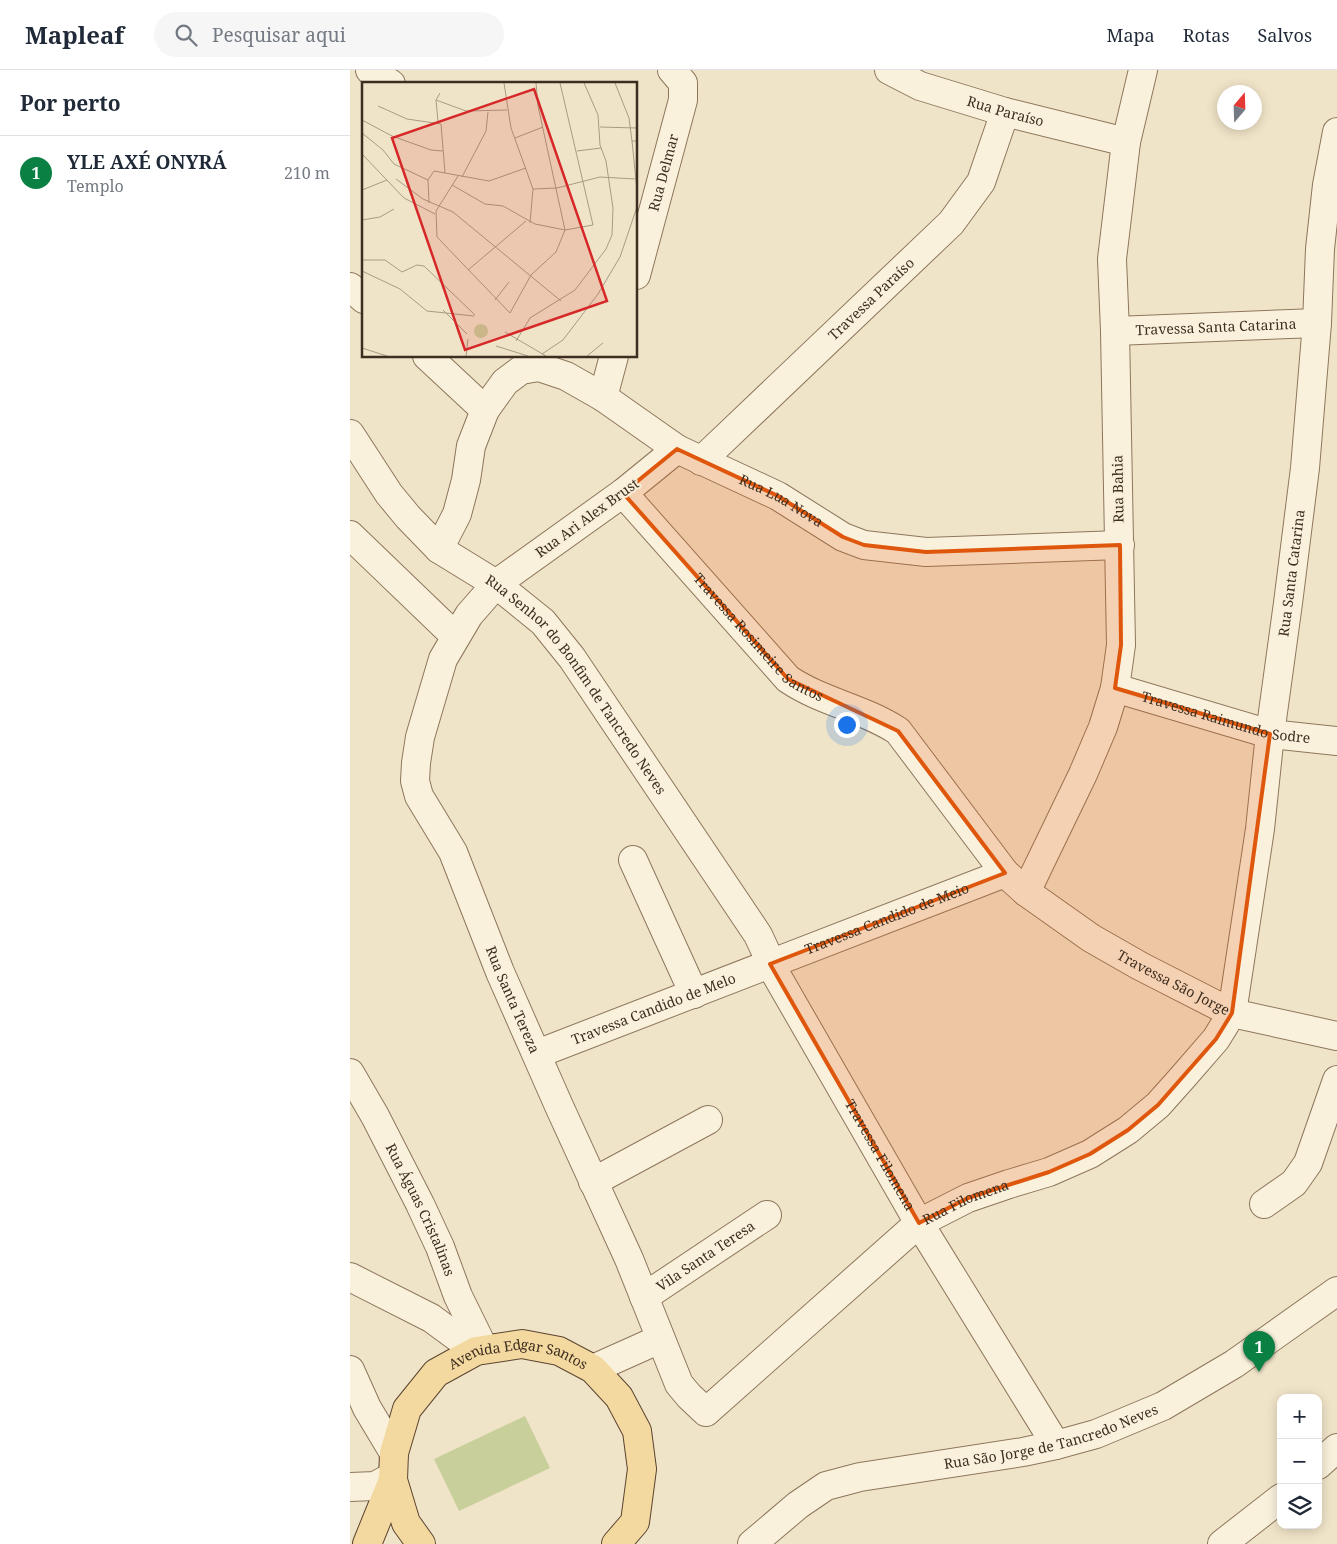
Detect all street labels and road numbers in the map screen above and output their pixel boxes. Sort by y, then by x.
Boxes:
street label: Rua Paraíso [965,91,1046,130]
street label: Rua Delmar [644,131,683,213]
street label: Travessa Paraíso [824,253,918,344]
street label: Travessa Santa Catarina [1135,314,1297,339]
street label: Rua Bahia [1107,455,1128,523]
street label: Rua Lua Nova [736,469,827,531]
street label: Rua Ari Alex Brust [531,474,642,562]
street label: Rua Santa Catarina [1273,508,1309,638]
street label: Travessa Rosimeire Santos [689,569,827,705]
street label: Rua Senhor do Bonfim de Tancredo Neves [482,570,671,798]
street label: Travessa Raimundo Sodre [1139,686,1311,747]
street label: Travessa Candido de Meio [802,878,971,959]
street label: Rua Santa Tereza [482,943,545,1056]
street label: Travessa São Jorge [1114,945,1233,1019]
street label: Travessa Candido de Melo [569,968,738,1049]
street label: Travessa Filomena [841,1096,920,1214]
street label: Rua Águas Cristalinas [382,1140,460,1278]
street label: Rua Filomena [919,1175,1011,1229]
street label: Vila Santa Teresa [652,1216,758,1295]
street label: Avenida Edgar Santos [445,1361,591,1377]
street label: Rua São Jorge de Tancredo Neves [942,1399,1161,1473]

